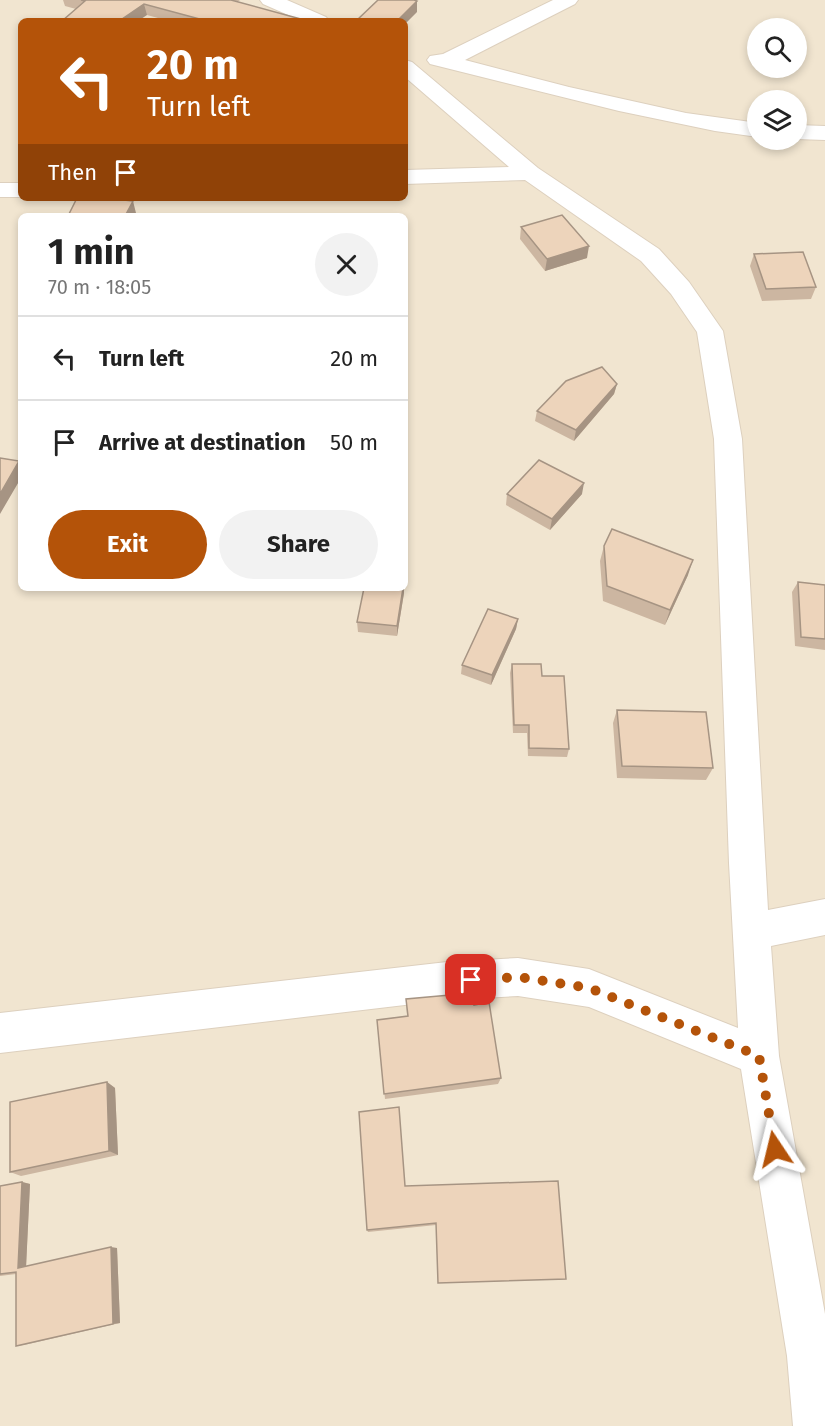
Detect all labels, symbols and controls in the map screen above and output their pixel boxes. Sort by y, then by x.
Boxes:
map controls [747,18,807,150]
button: search [747,18,807,78]
text: 20 m [147,40,239,90]
icon: left [48,42,126,120]
button: layers [747,90,807,150]
text: Turn left [147,91,250,123]
icon: arrive [109,156,142,189]
text: Then [48,159,97,186]
text: 1 min [48,230,135,274]
button: close [315,233,378,296]
text: 70 m · 18:05 [48,275,151,299]
icon: left [48,342,81,375]
text: Turn left [99,345,184,372]
text: 20 m [330,345,378,372]
icon: arrive [48,426,81,459]
text: Arrive at destination [99,429,306,456]
text: 50 m [330,429,378,456]
button: Exit [48,510,207,579]
button: Share [219,510,378,579]
pin [445,954,496,1005]
icon: arrive [454,963,487,996]
position arrow [743,1117,807,1181]

